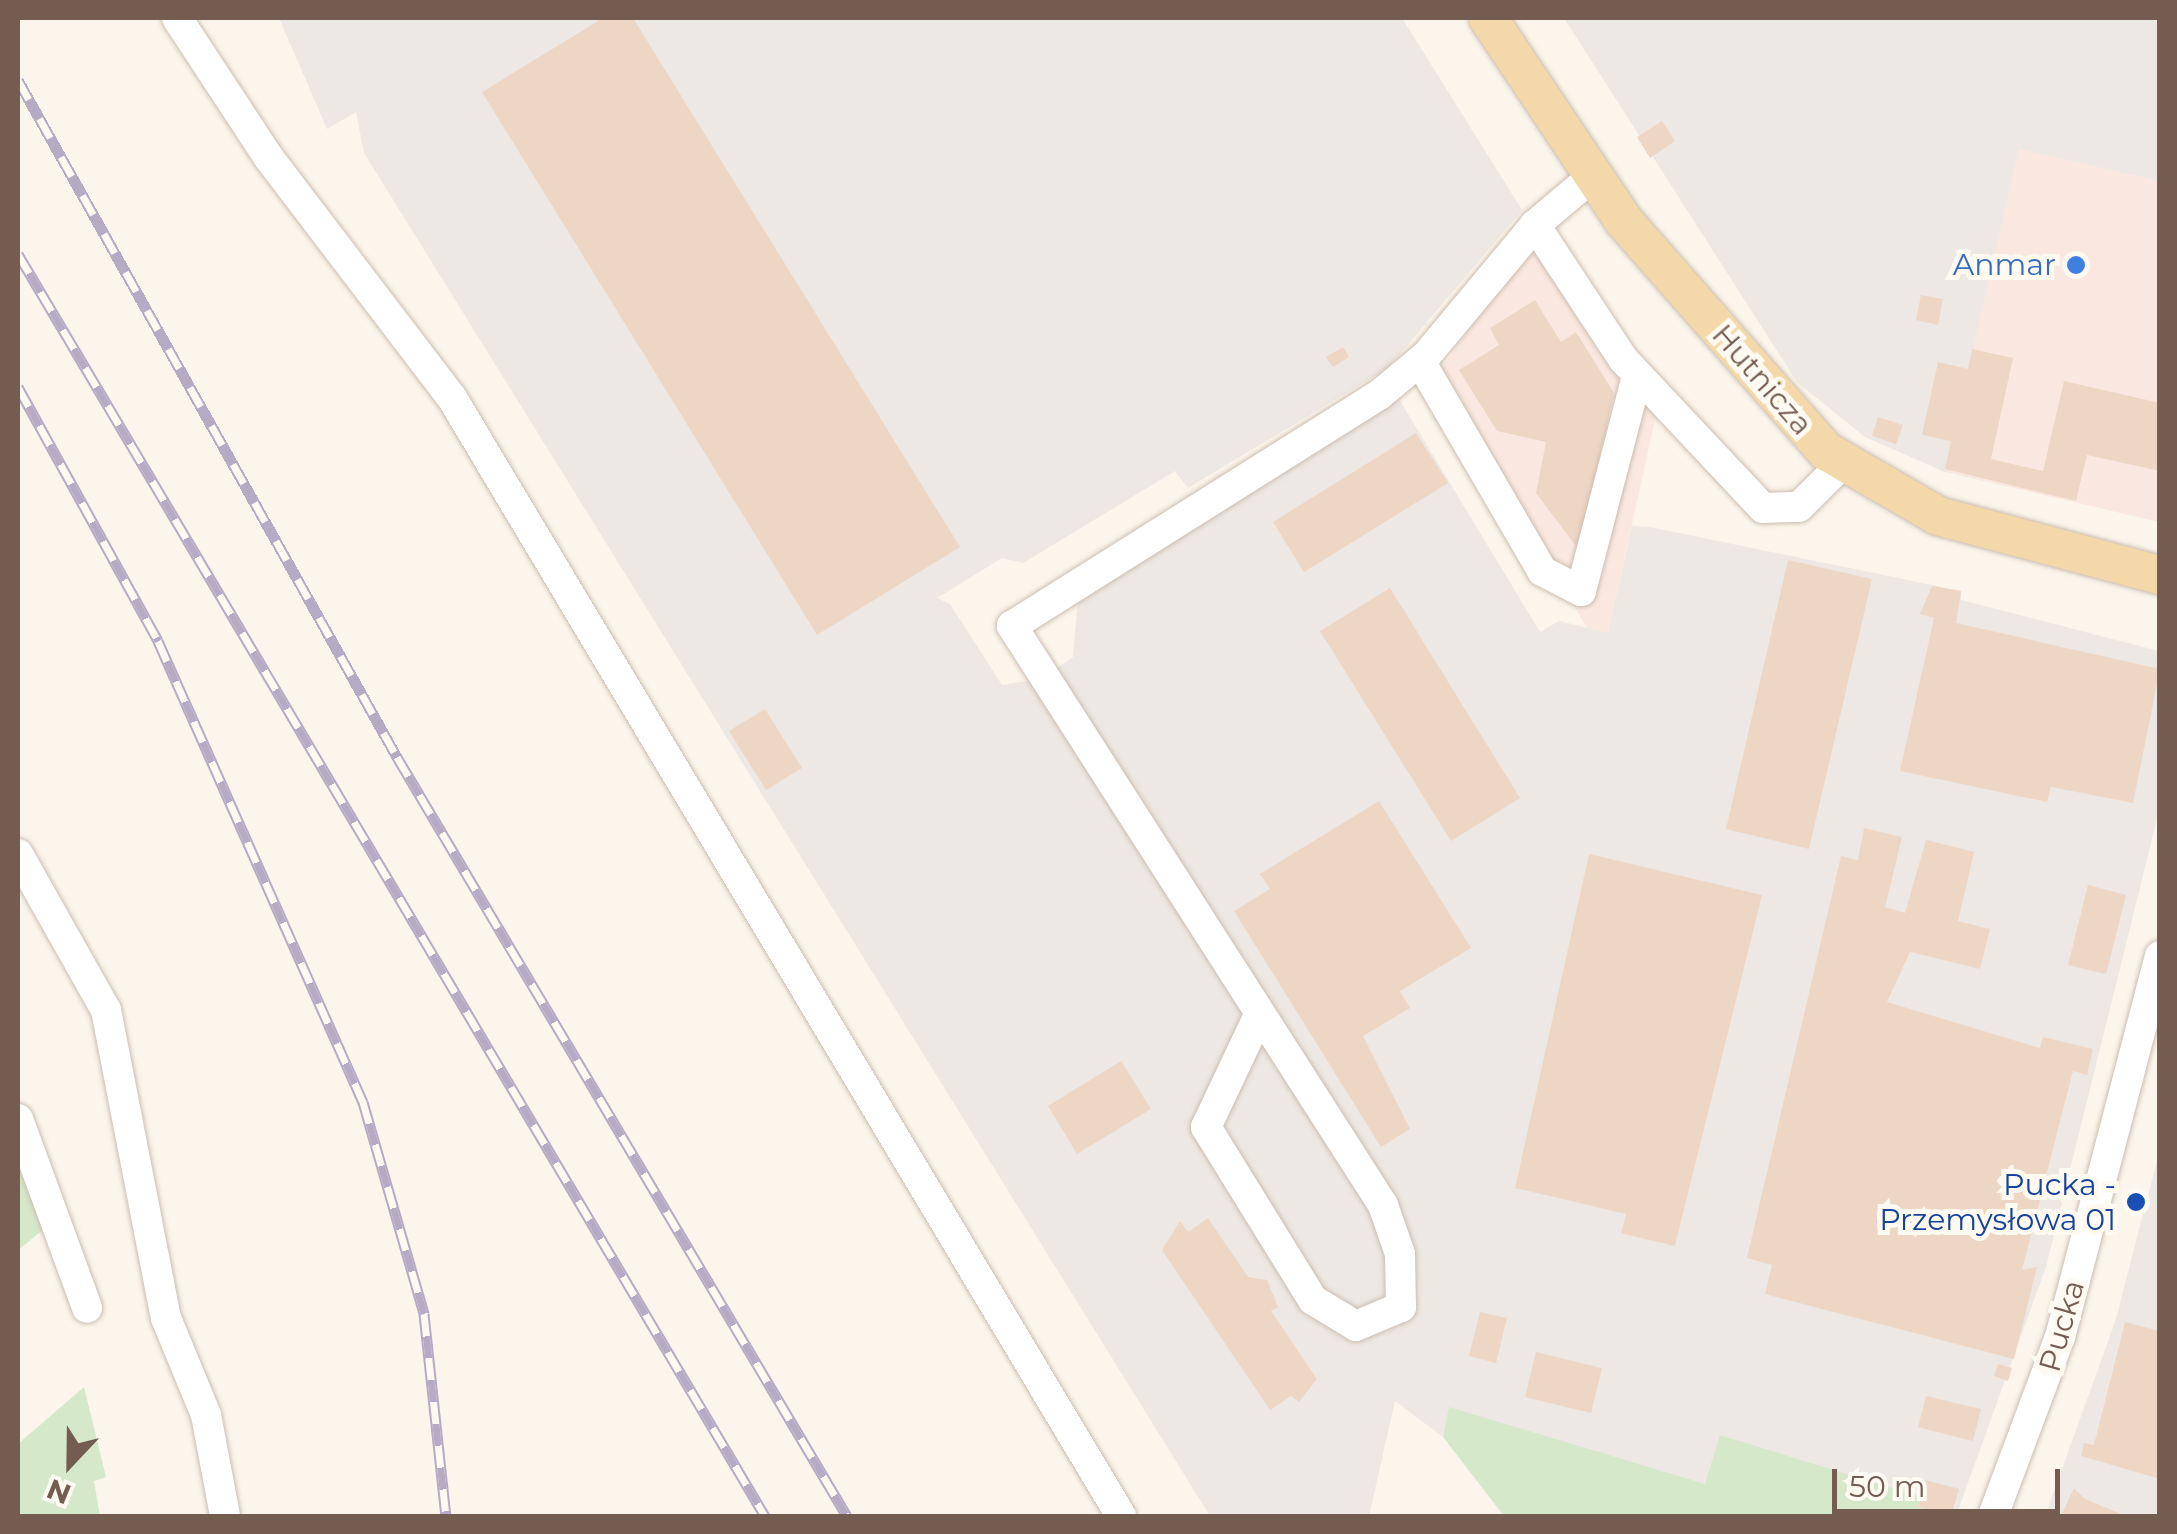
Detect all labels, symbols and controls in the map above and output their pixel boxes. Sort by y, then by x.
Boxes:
place label: Anmar [1953,247,2056,283]
marker: Anmar [2065,254,2087,276]
street label: Hutnicza [1704,317,1820,443]
place label: Pucka - Przemysłowa 01 [1879,1167,2116,1238]
marker: Pucka - Przemysłowa 01 [2125,1191,2147,1213]
street label: Pucka [2032,1276,2092,1376]
north arrow [20,1414,120,1514]
scale bar [1837,1449,2064,1511]
text: 50 m [1849,1468,1926,1505]
text: N [42,1472,76,1512]

